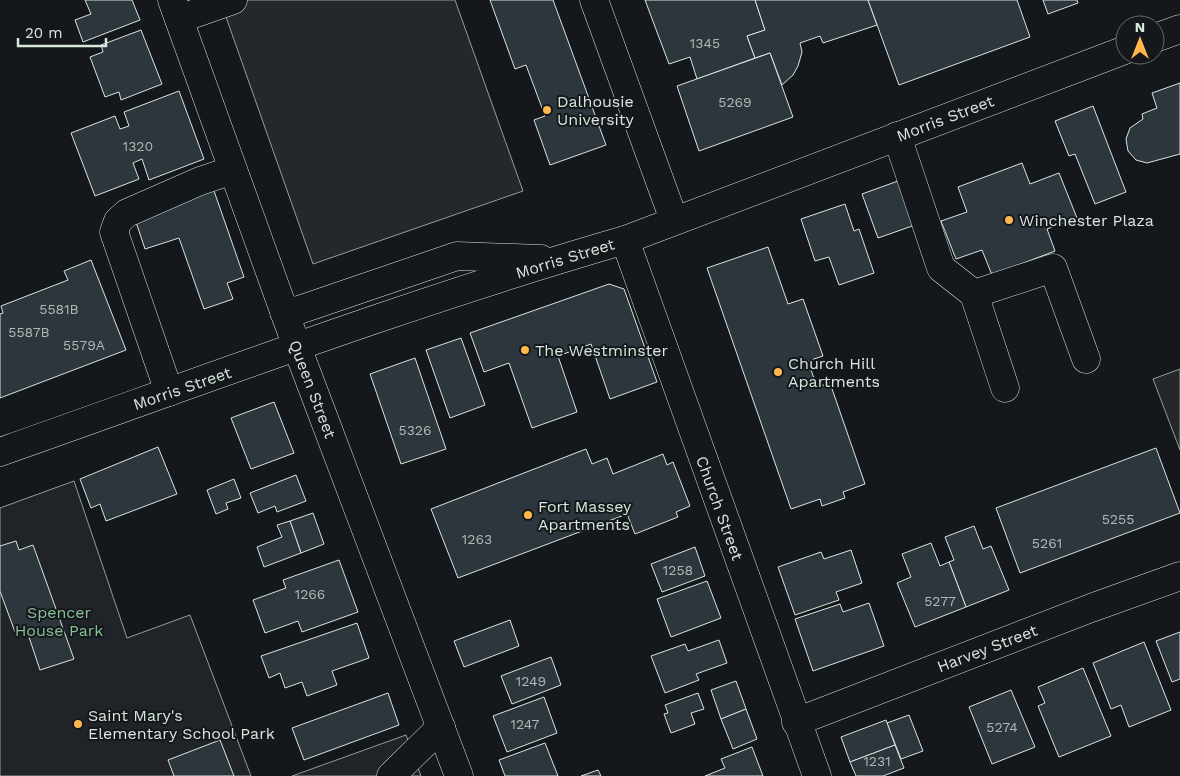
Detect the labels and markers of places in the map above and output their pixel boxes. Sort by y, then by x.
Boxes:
place label: Dalhousie University [557,92,635,129]
marker: Dalhousie University [541,104,553,116]
place label: Winchester Plaza [1019,211,1154,230]
marker: Winchester Plaza [1003,214,1015,226]
place label: The Westminster [535,341,669,360]
marker: The Westminster [519,344,531,356]
place label: Church Hill Apartments [788,354,880,391]
marker: Church Hill Apartments [772,366,784,378]
place label: Fort Massey Apartments [538,497,632,534]
marker: Fort Massey Apartments [522,509,534,521]
place label: Saint Mary's Elementary School Park [88,706,275,743]
marker: Saint Mary's Elementary School Park [72,718,84,730]

